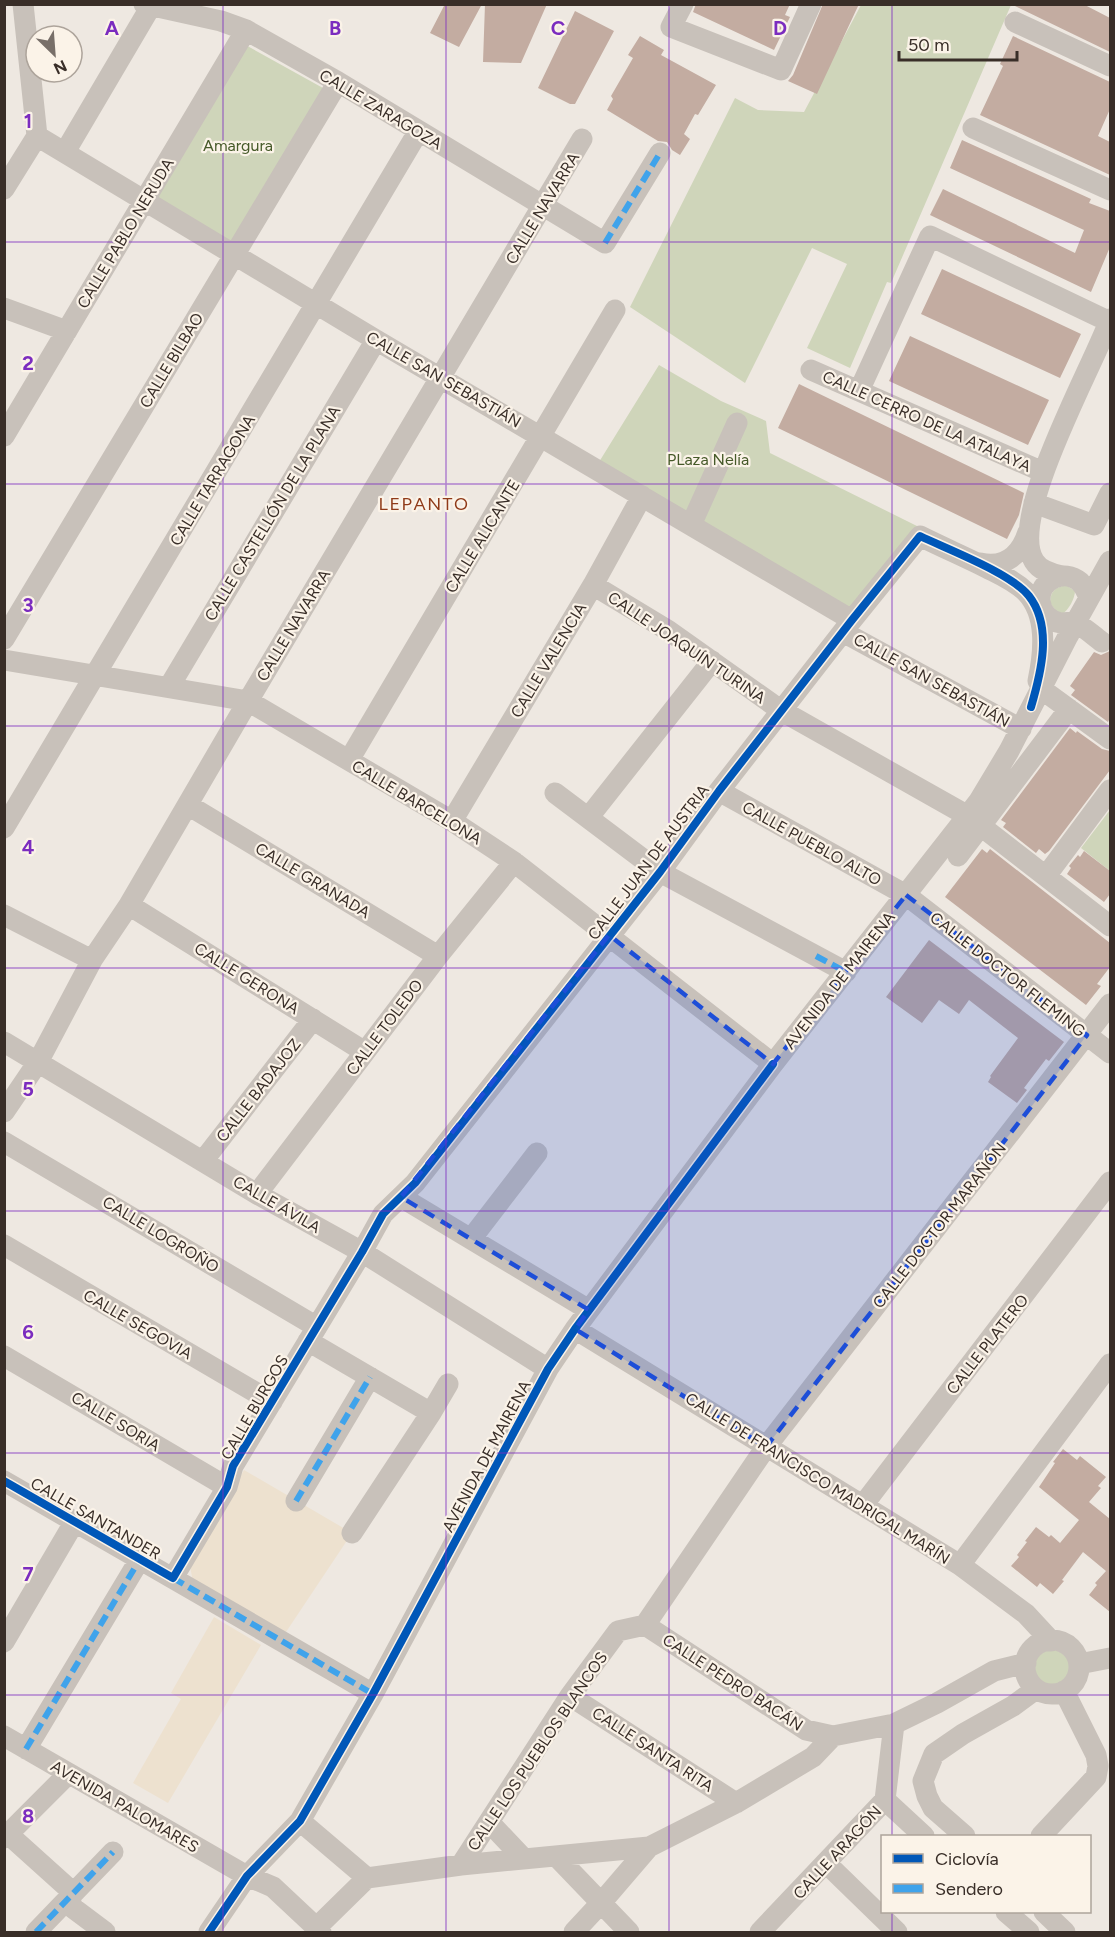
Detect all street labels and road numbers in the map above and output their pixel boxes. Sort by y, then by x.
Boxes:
street label: CALLE ZARAGOZA [316,65,446,154]
street label: CALLE NAVARRA [502,149,583,268]
street label: CALLE PABLO NERUDA [73,155,178,312]
street label: CALLE BILBAO [136,309,207,411]
street label: CALLE SAN SEBASTIÁN [363,327,525,432]
street label: CALLE CERRO DE LA ATALAYA [820,367,1034,476]
street label: CALLE CASTELLÓN DE LA PLANA [201,402,344,624]
street label: CALLE TARRAGONA [166,411,259,549]
street label: CALLE ALICANTE [441,476,524,596]
street label: CALLE NAVARRA [253,566,334,685]
street label: CALLE JOAQUÍN TURINA [604,588,769,707]
street label: CALLE VALENCIA [507,599,590,721]
street label: CALLE SAN SEBASTIÁN [850,630,1013,731]
street label: CALLE BARCELONA [349,756,485,849]
street label: CALLE JUAN DE AUSTRIA [584,781,713,944]
street label: CALLE PUEBLO ALTO [739,797,885,890]
street label: CALLE GRANADA [252,839,374,922]
street label: AVENIDA DE MAIRENA [780,908,899,1053]
street label: CALLE DOCTOR FLEMING [926,908,1089,1041]
street label: CALLE GERONA [191,939,303,1018]
street label: CALLE TOLEDO [342,976,427,1079]
street label: CALLE BADAJOZ [212,1035,305,1146]
street label: CALLE DOCTOR MARAÑÓN [869,1139,1010,1312]
street label: CALLE ÁVILA [230,1172,324,1237]
street label: CALLE LOGROÑO [99,1192,222,1277]
street label: CALLE SEGOVIA [80,1286,196,1363]
street label: CALLE PLATERO [943,1291,1032,1398]
street label: CALLE BURGOS [217,1351,292,1463]
street label: AVENIDA DE MAIRENA [438,1377,535,1535]
street label: CALLE SORIA [68,1388,164,1455]
street label: CALLE DE FRANCISCO MADRIGAL MARÍN [682,1389,954,1568]
street label: CALLE SANTANDER [27,1473,164,1563]
street label: CALLE PEDRO BACÁN [659,1630,806,1735]
street label: CALLE LOS PUEBLOS BLANCOS [464,1648,611,1854]
street label: CALLE SANTA RITA [588,1703,717,1796]
street label: AVENIDA PALOMARES [47,1756,202,1857]
street label: CALLE ARAGÓN [789,1802,885,1903]

